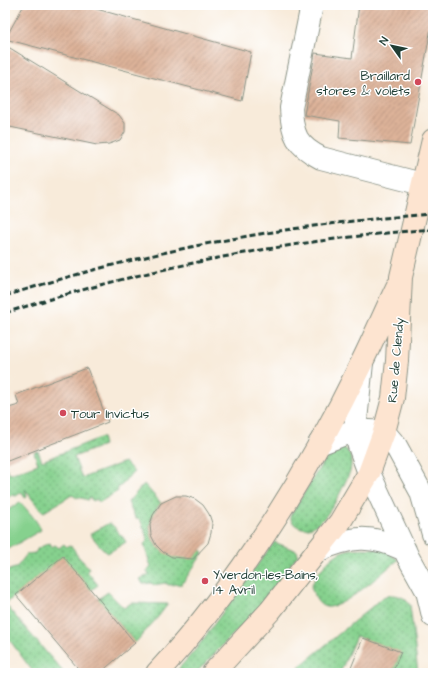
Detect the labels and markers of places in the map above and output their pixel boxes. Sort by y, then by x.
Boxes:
place label: Braillard stores & volets [316,67,410,100]
marker: Braillard stores & volets [413,77,423,87]
place label: Tour Invictus [71,405,150,423]
marker: Tour Invictus [58,408,68,418]
place label: Yverdon-les-Bains, 14 Avril [213,566,318,599]
marker: Yverdon-les-Bains, 14 Avril [200,576,210,586]

